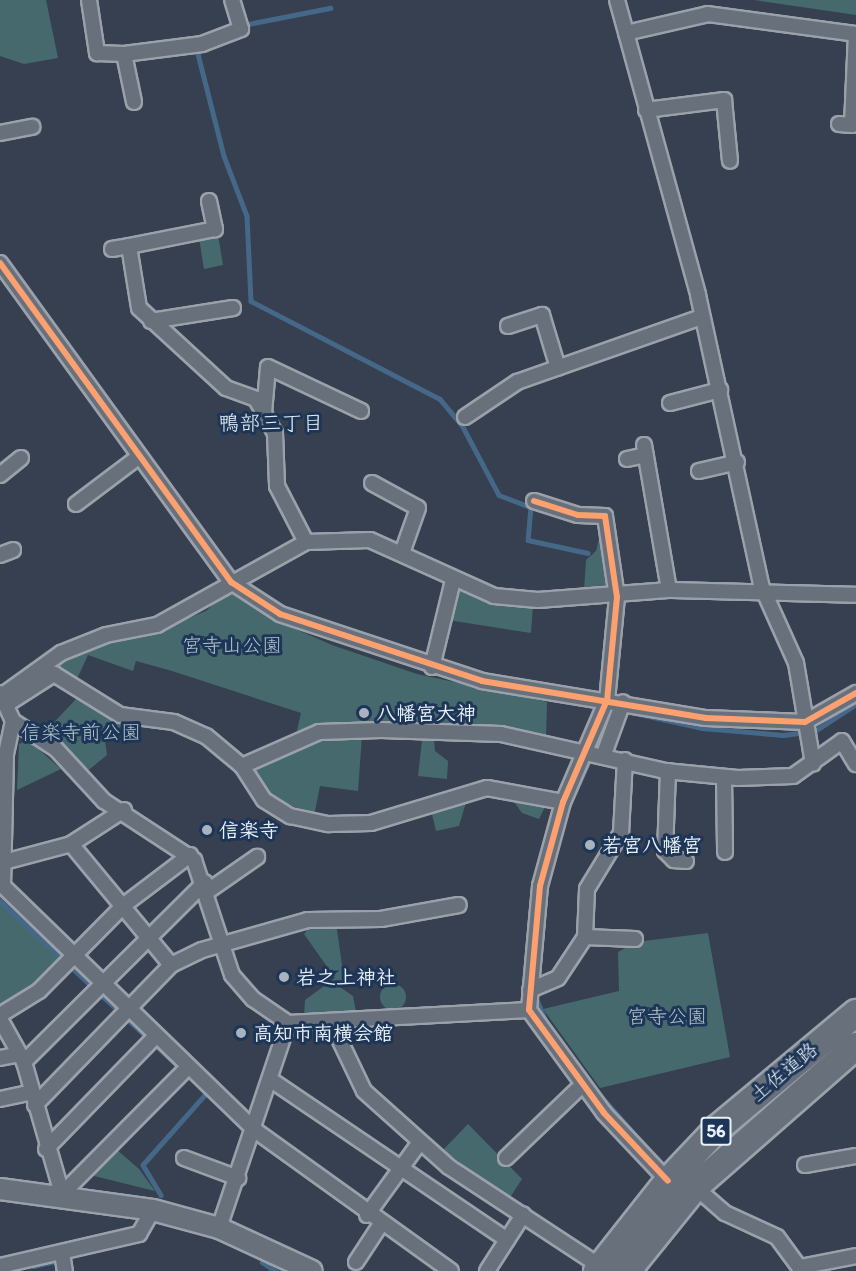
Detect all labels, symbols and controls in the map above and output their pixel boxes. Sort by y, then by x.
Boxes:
district label: 鴨部三丁目 [219,410,323,436]
park label: 宮寺山公園 [182,633,282,657]
place label: 八幡宮大神 [376,701,476,725]
marker: 八幡宮大神 [357,706,371,720]
park label: 信楽寺前公園 [21,720,141,744]
place label: 信楽寺 [219,818,279,842]
marker: 信楽寺 [200,823,214,837]
place label: 若宮八幡宮 [602,833,702,857]
marker: 若宮八幡宮 [583,838,597,852]
place label: 岩之上神社 [296,965,396,989]
marker: 岩之上神社 [277,970,291,984]
park label: 宮寺公園 [627,1004,707,1028]
place label: 高知市南横会館 [253,1021,393,1045]
marker: 高知市南横会館 [234,1026,248,1040]
street label: 土佐道路 [746,1037,822,1107]
road number: 56 [700,1116,732,1146]

